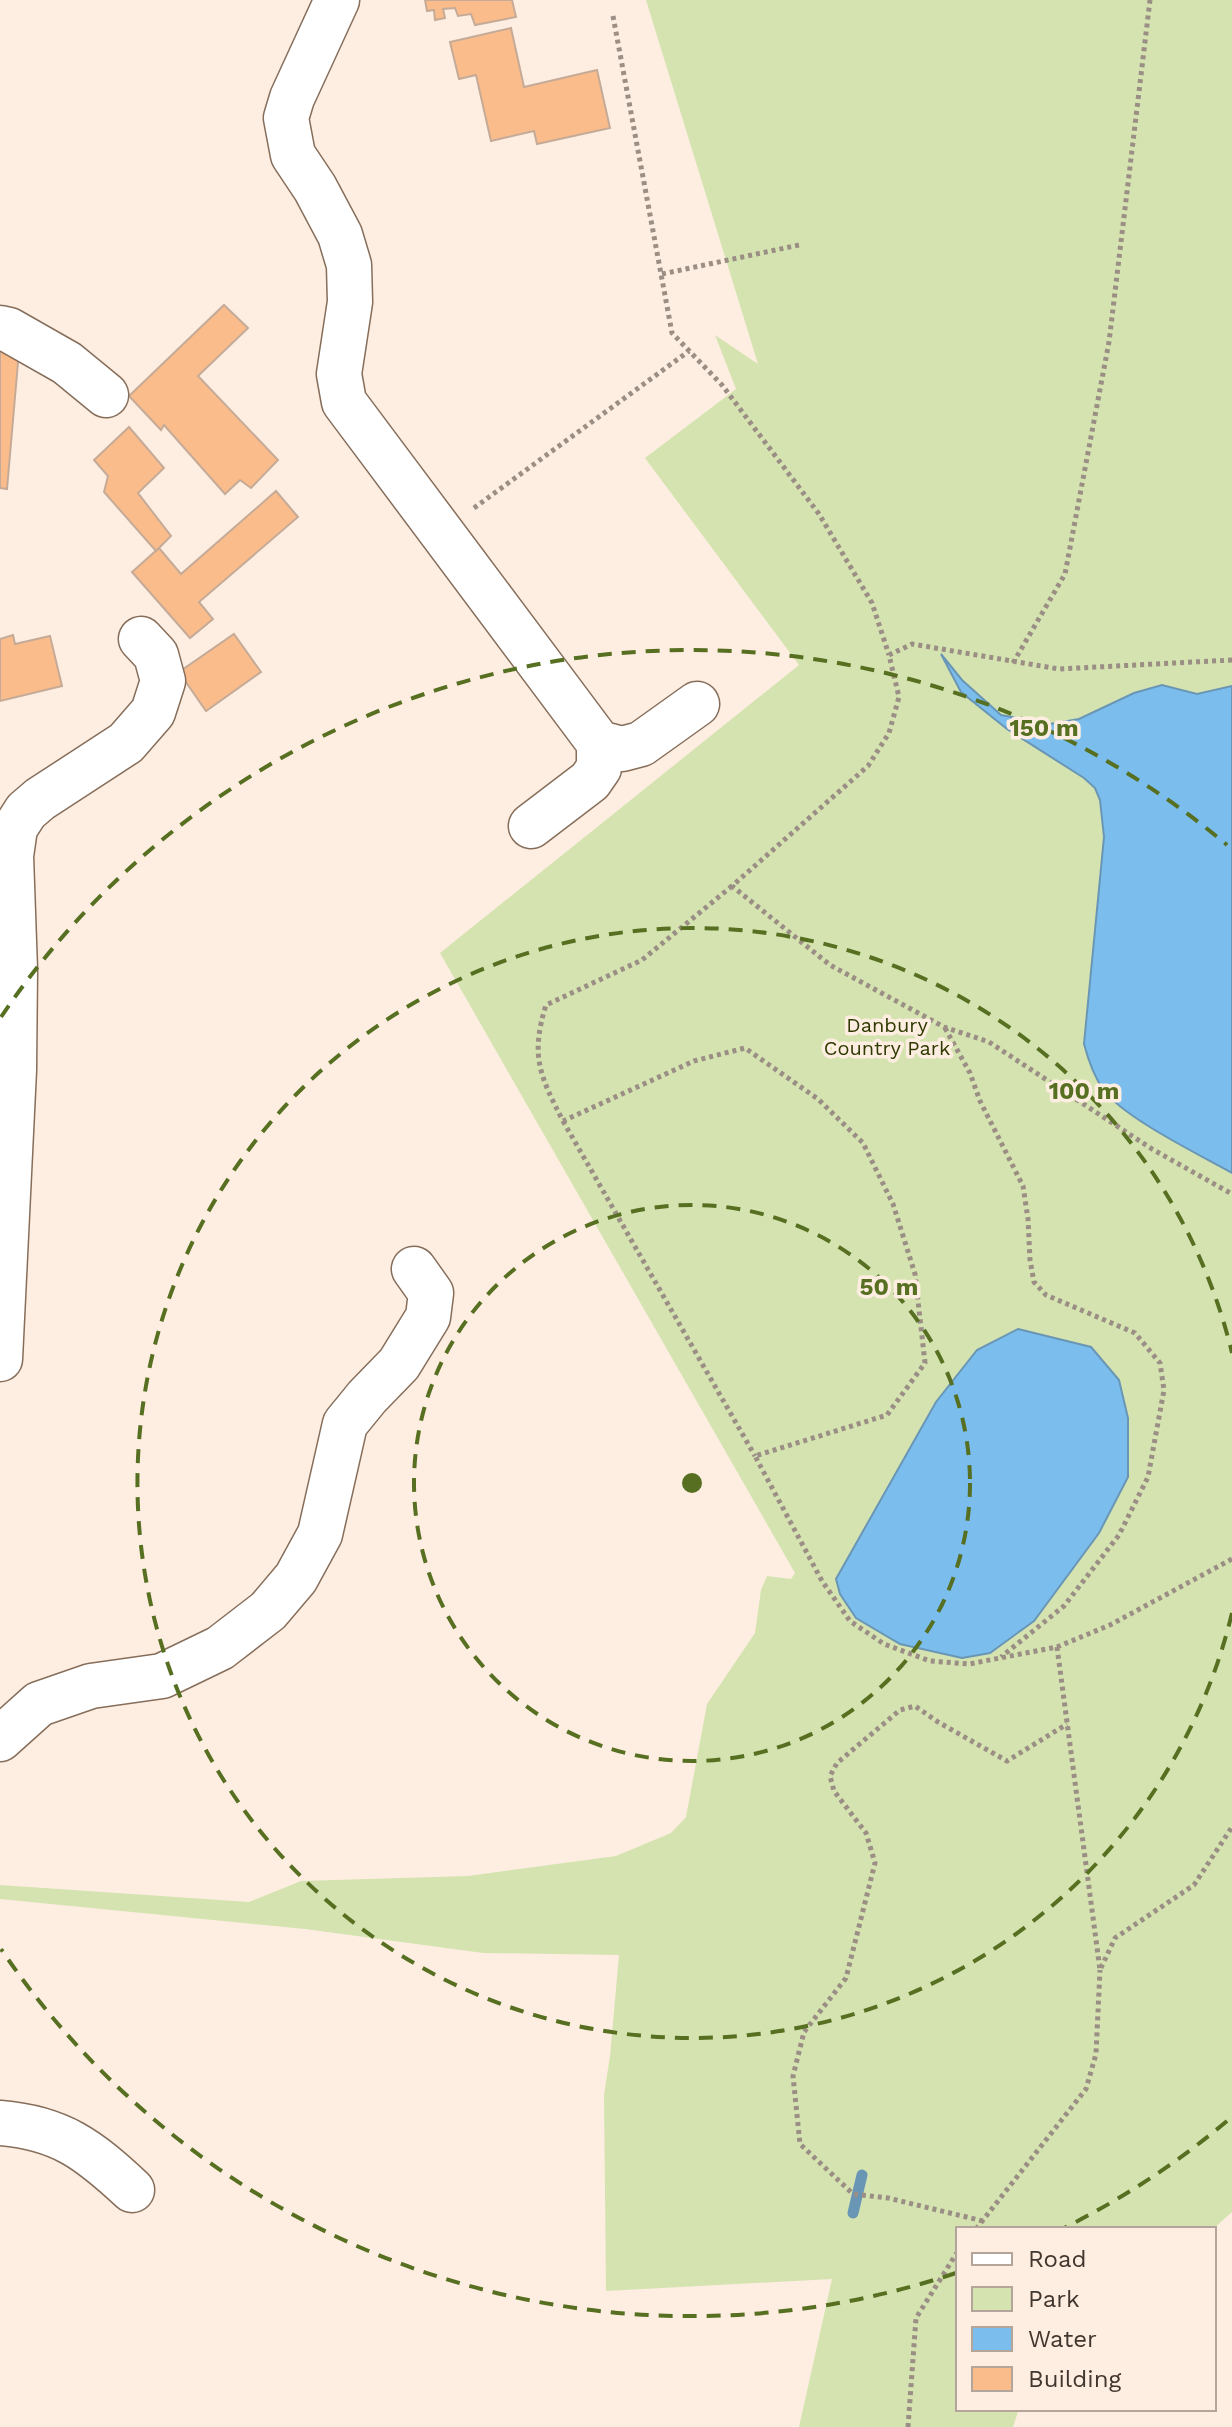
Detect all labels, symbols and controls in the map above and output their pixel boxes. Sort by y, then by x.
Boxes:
text: 150 m [1009,714,1079,742]
park label: Danbury Country Park [824,1013,950,1060]
text: 100 m [1049,1077,1119,1105]
text: 50 m [860,1273,918,1301]
centre of rings [678,1469,706,1497]
legend [956,2227,1216,2411]
text: Road [1028,2245,1087,2273]
text: Park [1028,2285,1080,2313]
text: Water [1028,2325,1097,2353]
text: Building [1028,2365,1121,2393]

